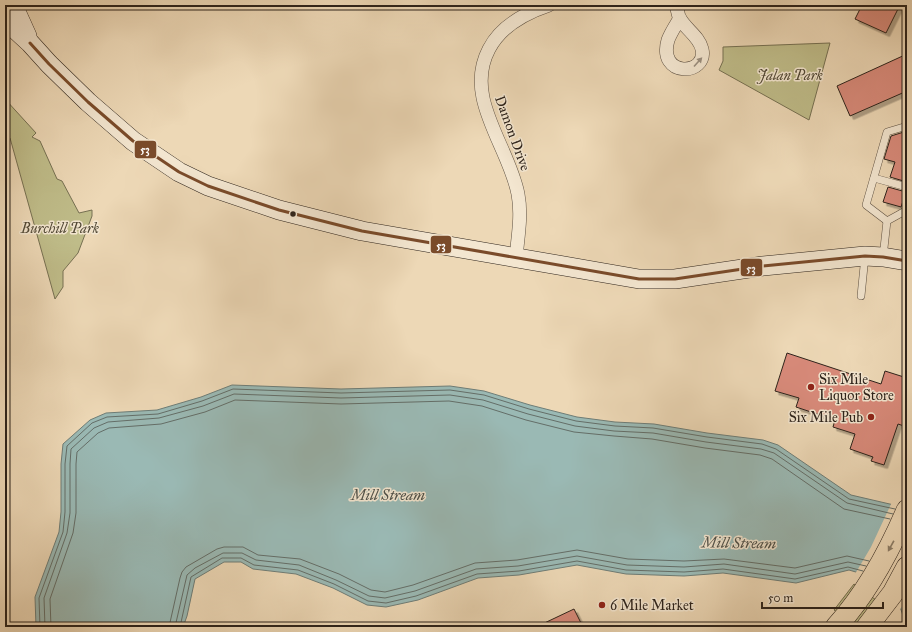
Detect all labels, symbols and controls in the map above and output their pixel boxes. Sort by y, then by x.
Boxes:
one-way arrow [693,57,702,67]
park label: Jalan Park [756,67,824,84]
street label: Damon Drive [491,93,534,173]
line badge: 53 [134,140,157,159]
text: 53 [140,143,150,157]
unlabelled marker [288,209,298,219]
park label: Burchill Park [20,220,100,237]
line badge: 53 [430,235,452,254]
text: 53 [436,239,446,253]
line badge: 53 [740,258,763,277]
text: 53 [746,262,756,276]
place label: Six Mile Liquor Store [819,371,894,405]
marker: Six Mile Liquor Store [806,382,816,392]
place label: Six Mile Pub [789,409,863,426]
marker: Six Mile Pub [866,412,876,422]
water label: Mill Stream [349,486,425,504]
water label: Mill Stream [700,533,776,553]
one-way arrow [888,540,894,552]
scale bar [762,584,883,610]
text: 50 m [768,591,793,605]
place label: 6 Mile Market [610,597,694,614]
marker: 6 Mile Market [597,600,607,610]

